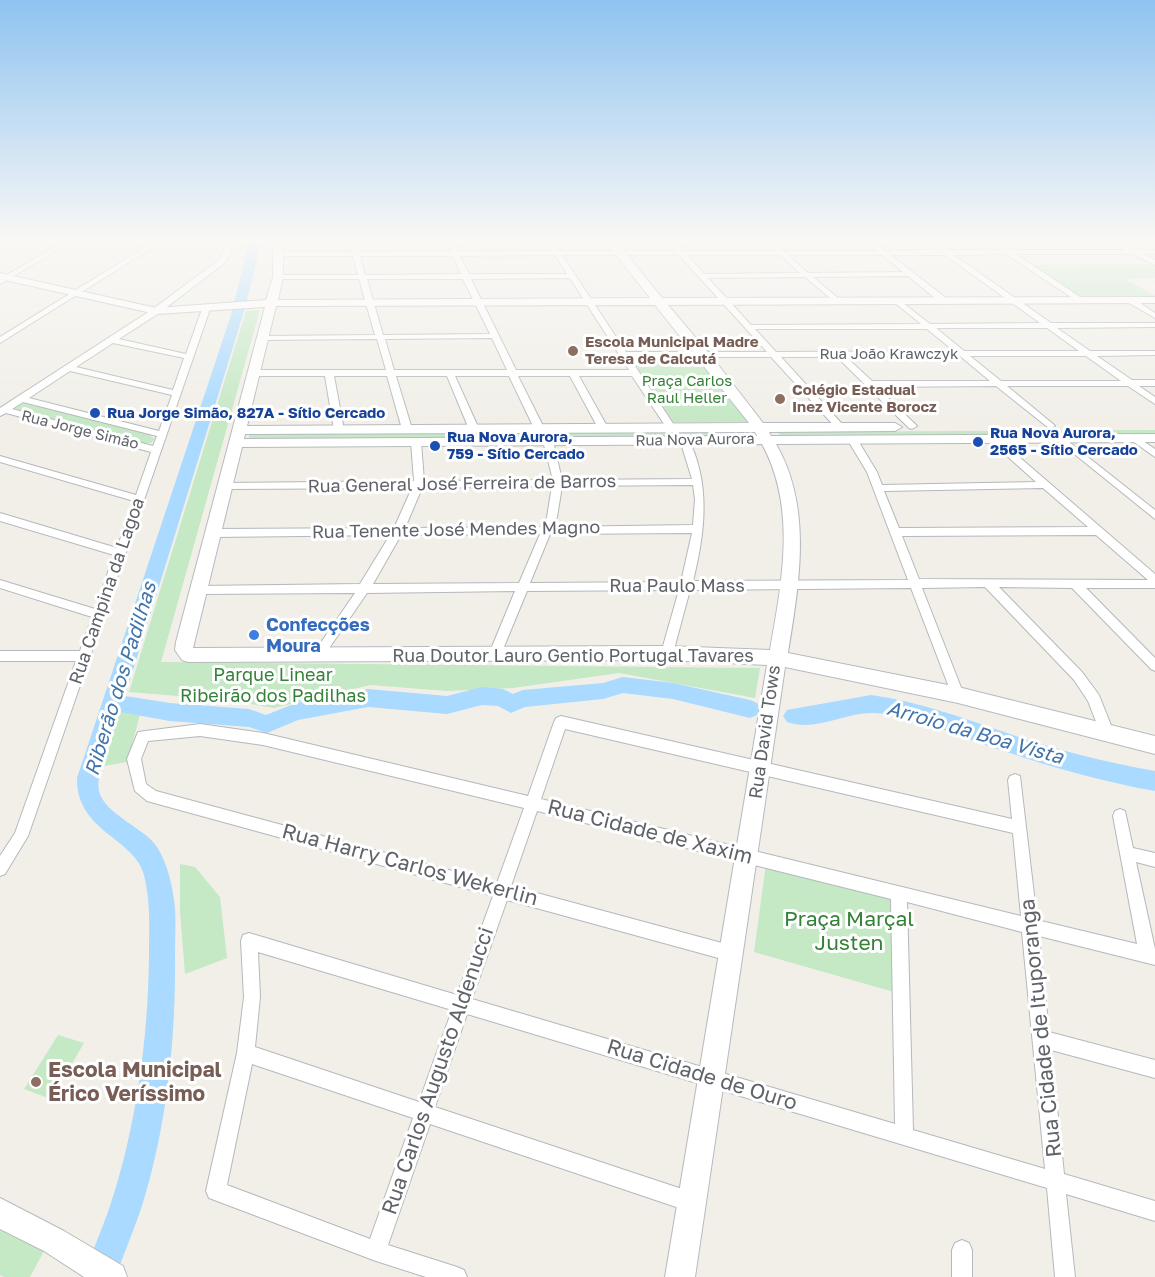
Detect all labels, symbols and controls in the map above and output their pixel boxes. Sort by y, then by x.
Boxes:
place label: Escola Municipal Madre Teresa de Calcutá [585,333,759,368]
marker: Escola Municipal Madre Teresa de Calcutá [566,344,580,358]
street label: Rua João Krawczyk [820,345,958,363]
park label: Praça Carlos Raul Heller [642,372,732,407]
place label: Colégio Estadual Inez Vicente Borocz [792,381,937,416]
marker: Colégio Estadual Inez Vicente Borocz [773,392,787,406]
place label: Rua Jorge Simão, 827A - Sítio Cercado [107,404,385,422]
marker: Rua Jorge Simão, 827A - Sítio Cercado [88,406,102,420]
street label: Rua Jorge Simão [19,407,141,453]
place label: Rua Nova Aurora, 2565 - Sítio Cercado [990,424,1138,459]
place label: Rua Nova Aurora, 759 - Sítio Cercado [447,428,585,463]
street label: Rua Nova Aurora [635,430,755,450]
marker: Rua Nova Aurora, 2565 - Sítio Cercado [971,435,985,449]
marker: Rua Nova Aurora, 759 - Sítio Cercado [428,439,442,453]
street label: Rua General José Ferreira de Barros [308,471,616,497]
street label: Rua Campina da Lagoa [65,495,149,687]
street label: Rua Tenente José Mendes Magno [312,517,600,543]
street label: Rua Paulo Mass [609,575,745,597]
water label: Riberão dos Padilhas [80,579,162,779]
place label: Confecções Moura [266,614,370,656]
marker: Confecções Moura [247,628,261,642]
street label: Rua Doutor Lauro Gentio Portugal Tavares [392,645,754,667]
park label: Parque Linear Ribeirão dos Padilhas [180,664,366,706]
street label: Rua David Tows [745,664,785,800]
water label: Arroio da Boa Vista [884,696,1066,770]
street label: Rua Cidade de Xaxim [545,794,755,870]
street label: Rua Harry Carlos Wekerlin [279,819,541,911]
street label: Rua Cidade de Ituporanga [1015,897,1067,1159]
park label: Praça Marçal Justen [784,906,914,956]
street label: Rua Carlos Augusto Aldenucci [377,924,499,1218]
street label: Rua Cidade de Ouro [604,1034,800,1116]
place label: Escola Municipal Érico Veríssimo [48,1057,222,1107]
marker: Escola Municipal Érico Veríssimo [29,1075,43,1089]

